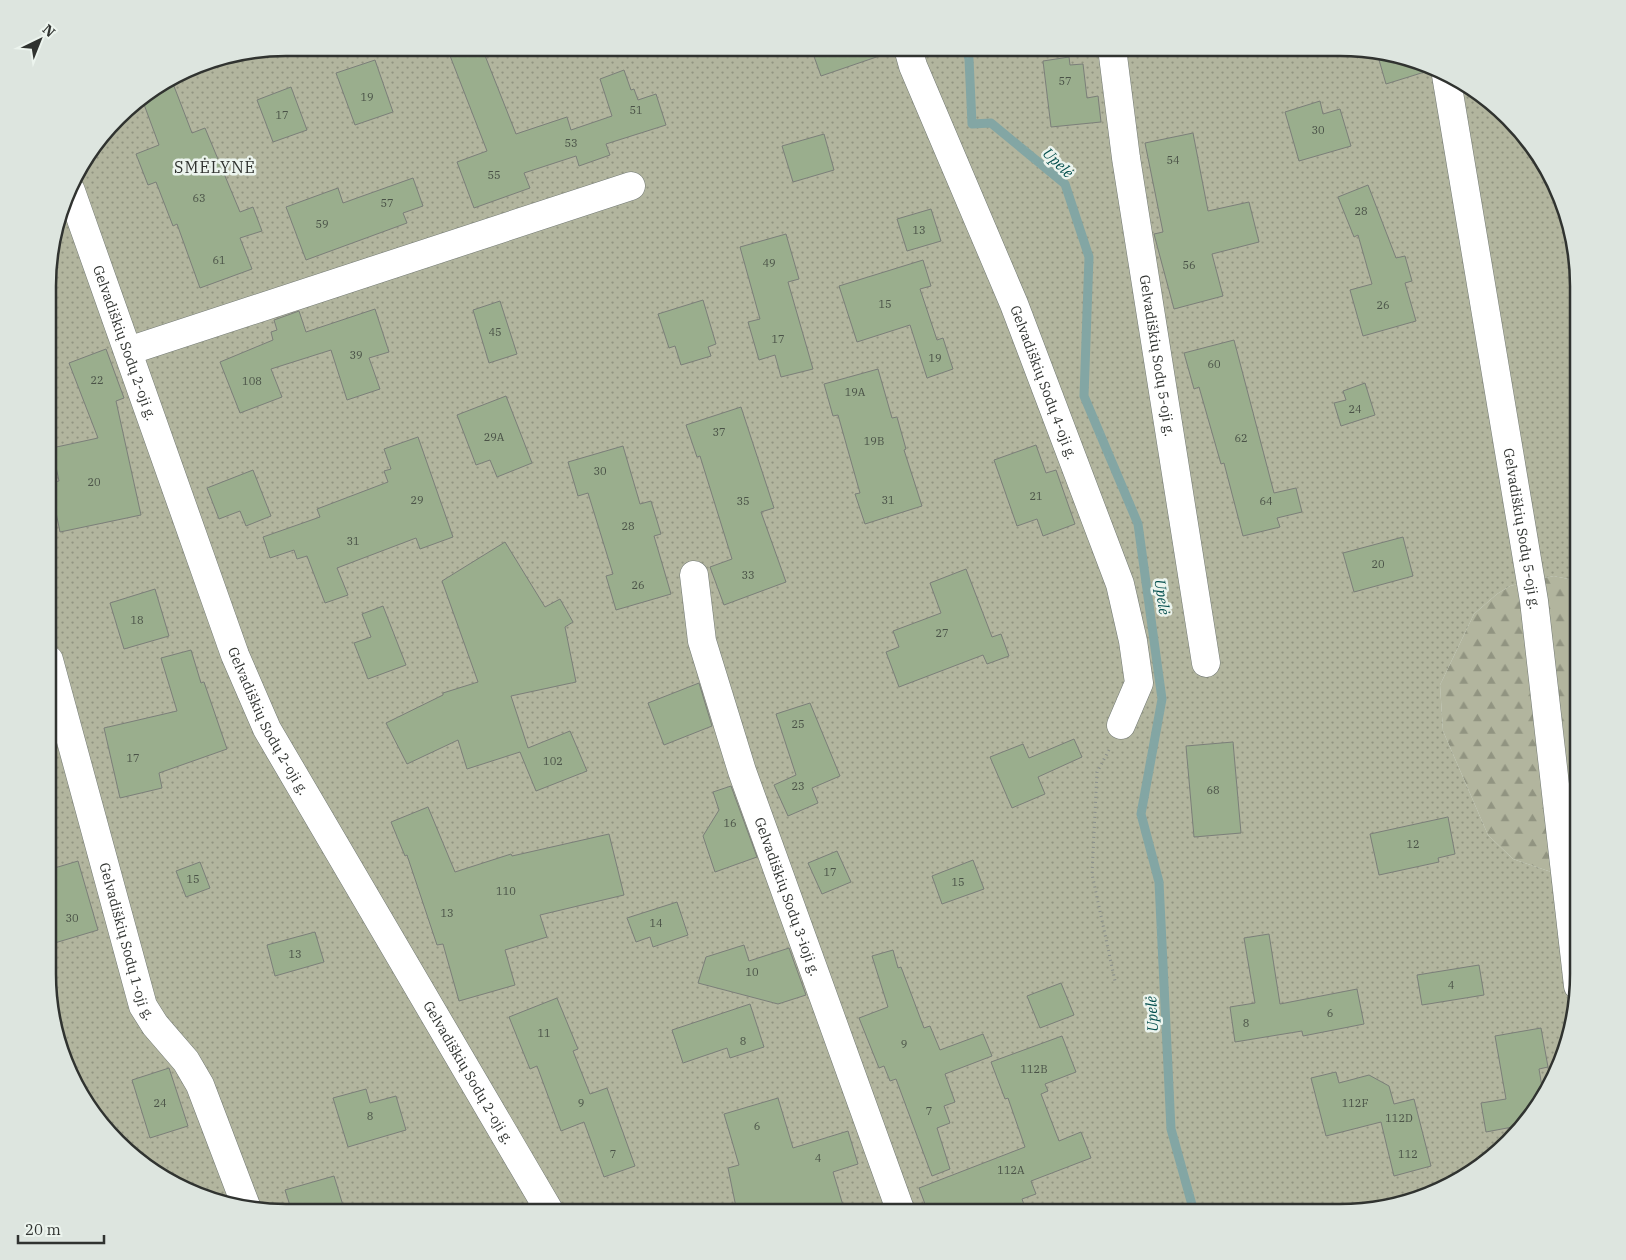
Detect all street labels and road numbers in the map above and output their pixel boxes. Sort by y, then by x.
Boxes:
street label: Gelvadiškių Sodų 2-oji g. [89,263,160,423]
street label: Gelvadiškių Sodų 5-oji g. [1136,274,1179,438]
street label: Gelvadiškių Sodų 4-oji g. [1006,303,1081,462]
street label: Gelvadiškių Sodų 5-oji g. [1500,447,1544,610]
street label: Gelvadiškių Sodų 2-oji g. [224,645,313,798]
street label: Gelvadiškių Sodų 3-ioji g. [750,815,824,978]
street label: Gelvadiškių Sodų 1-oji g. [95,861,159,1024]
street label: Gelvadiškių Sodų 2-oji g. [419,998,517,1148]

